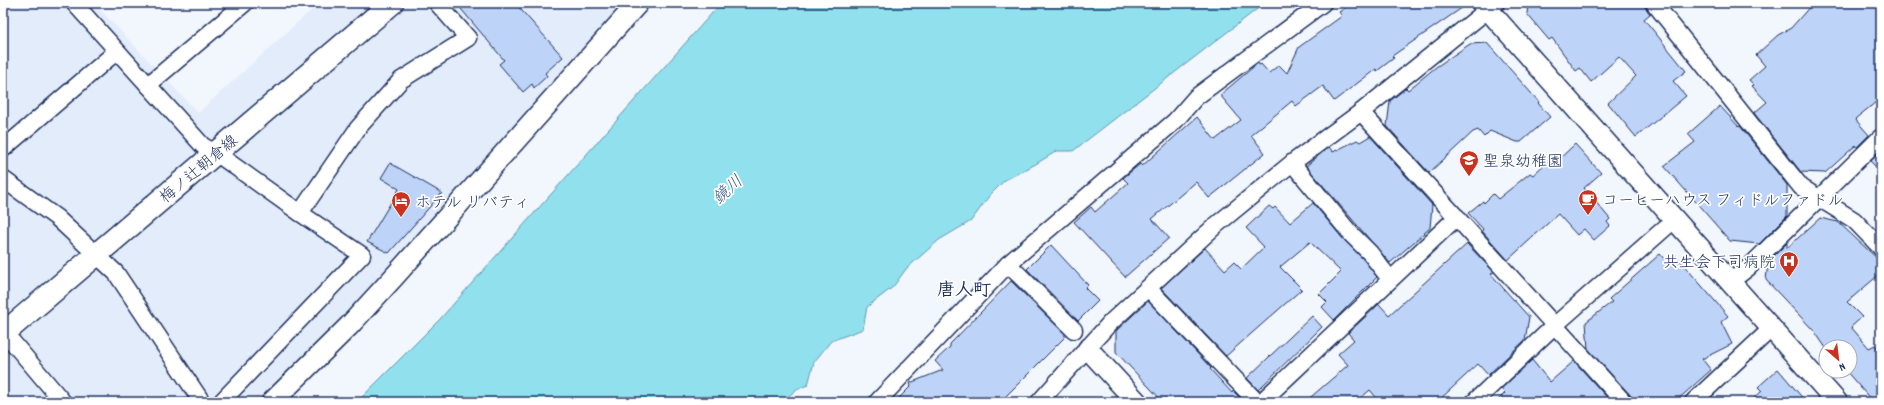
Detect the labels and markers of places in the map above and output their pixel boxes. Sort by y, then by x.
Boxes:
school or university icon: 聖泉幼稚園 [1458,149,1480,177]
place label: 聖泉幼稚園 [1483,151,1563,174]
cafe icon: コーヒーハウス フィドルファドル [1577,188,1599,216]
hotel icon: ホテル リバティ [390,190,412,218]
place label: コーヒーハウス フィドルファドル [1602,190,1844,213]
place label: ホテル リバティ [415,192,530,215]
hospital icon: 共生会下司病院 [1778,250,1800,278]
place label: 共生会下司病院 [1663,252,1775,275]

